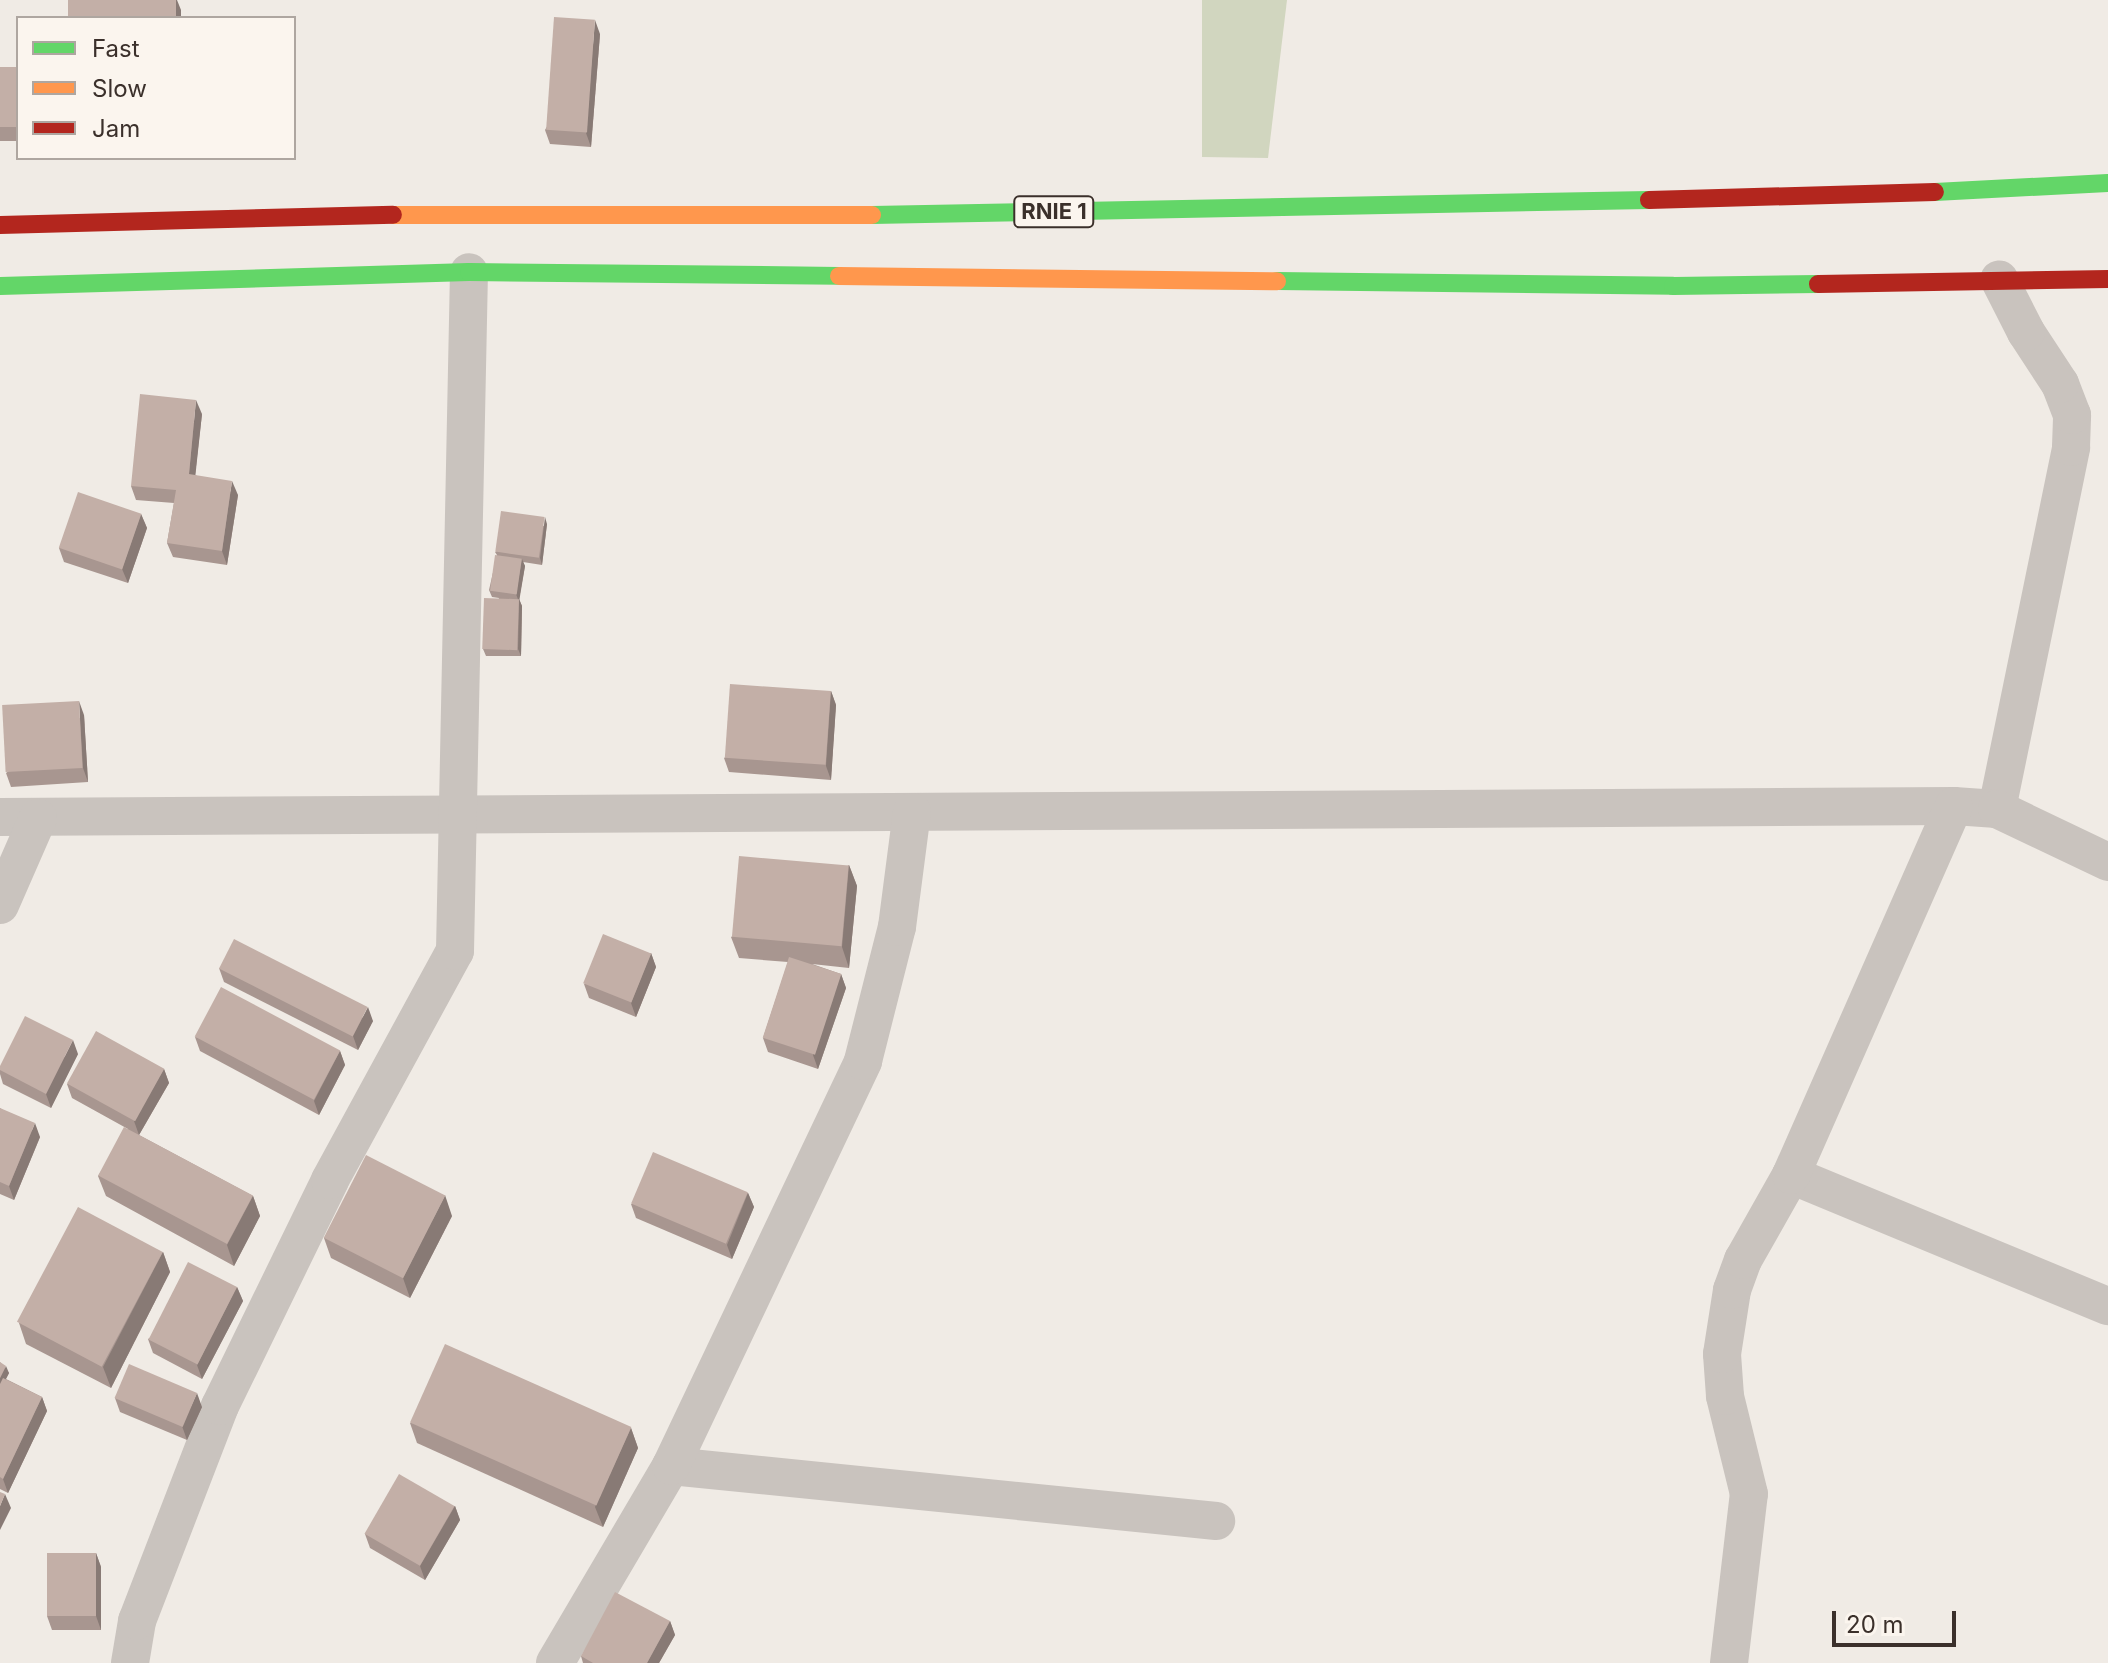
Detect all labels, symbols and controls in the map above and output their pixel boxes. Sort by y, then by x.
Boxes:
legend [16,16,296,160]
text: Fast [92,34,140,63]
text: Slow [92,74,147,103]
text: Jam [92,114,140,143]
road number: RNIE 1 [1012,194,1096,230]
scale bar [1836,1595,1960,1645]
text: 20 m [1846,1610,1904,1639]

